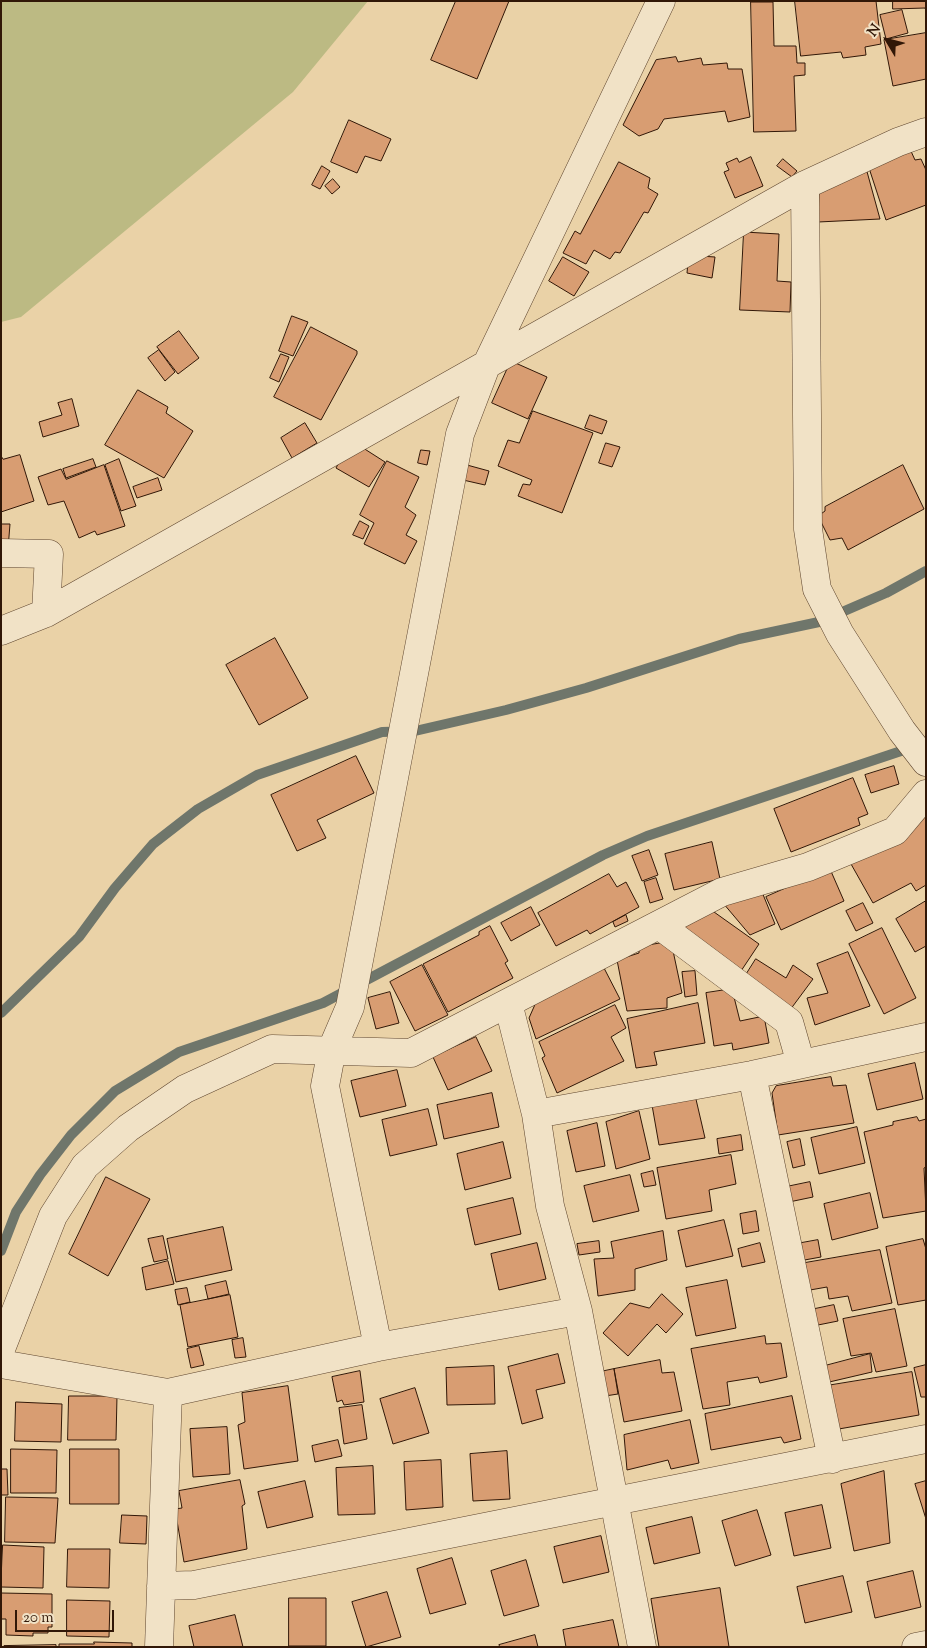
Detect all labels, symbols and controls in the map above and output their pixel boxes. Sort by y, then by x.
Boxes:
north arrow [862,15,912,65]
text: N [864,20,886,41]
scale bar [18,1600,116,1632]
text: 20 m [23,1608,54,1629]

